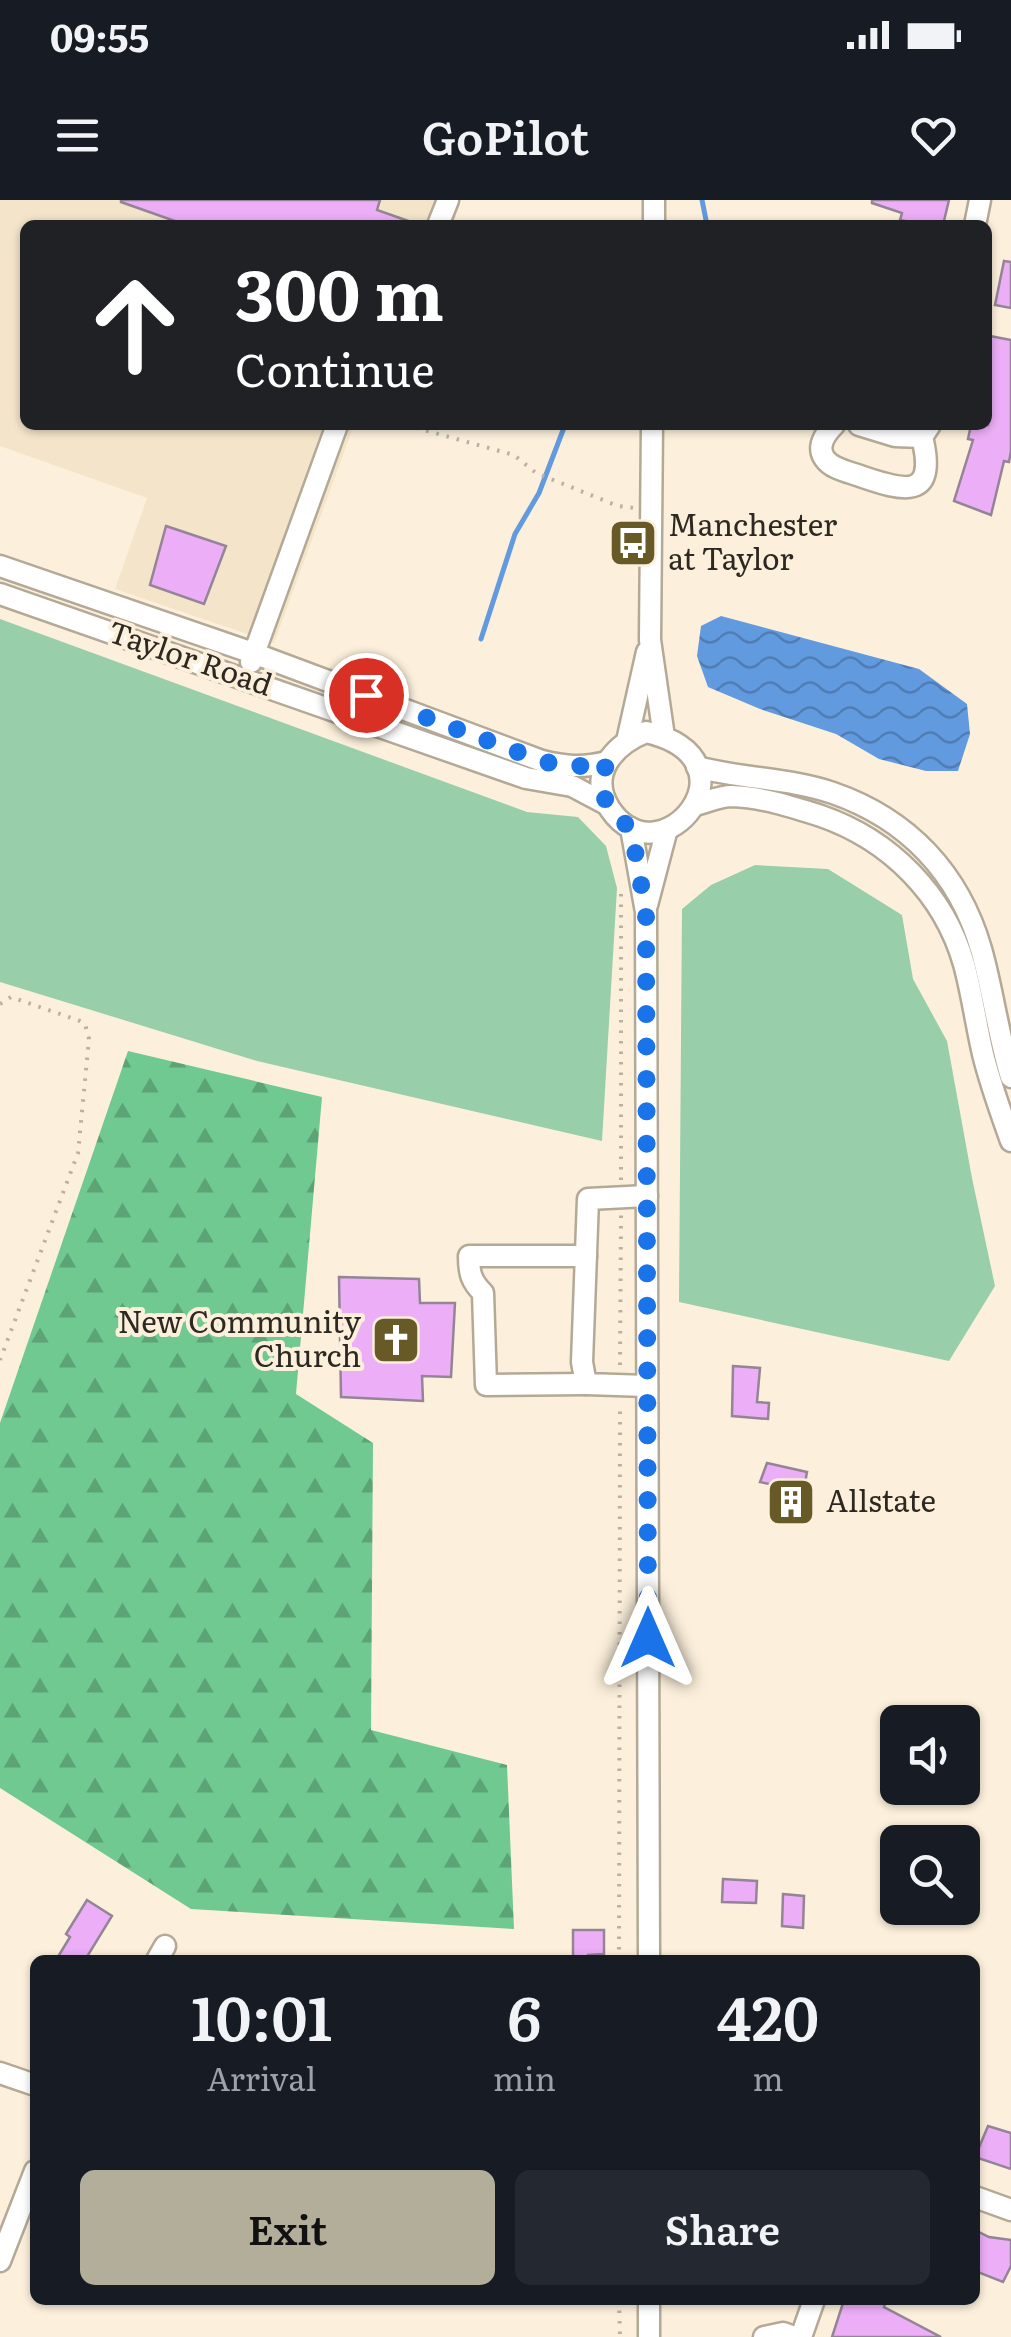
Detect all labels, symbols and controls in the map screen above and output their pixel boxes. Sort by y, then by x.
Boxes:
text: 09:55 [50,7,149,64]
text: GoPilot [422,102,589,169]
icon: menu [50,108,105,163]
icon: heart [906,108,961,163]
text: 300 m [235,239,444,343]
icon: ahead [70,260,200,390]
text: Continue [235,334,435,401]
place label: Manchester at Taylor [668,501,837,579]
bus stop icon: Manchester at Taylor [607,517,659,569]
street label: Taylor Road [103,608,279,705]
pin [324,653,409,738]
icon: arrive [339,668,394,723]
place label: New Community Church [118,1298,362,1376]
church icon: New Community Church [370,1314,422,1366]
building icon: Allstate [765,1476,817,1528]
place label: Allstate [826,1477,936,1521]
position arrow [596,1586,700,1690]
map controls [880,1705,980,1925]
button: sound [880,1705,980,1805]
button: search [880,1825,980,1925]
text: 10:01 [191,1970,332,2059]
text: 6 [507,1970,541,2059]
text: 420 [717,1970,819,2059]
text: Arrival [207,2053,316,2101]
text: min [493,2053,556,2101]
text: m [752,2053,783,2101]
button: Exit [80,2170,495,2285]
button: Share [515,2170,930,2285]

